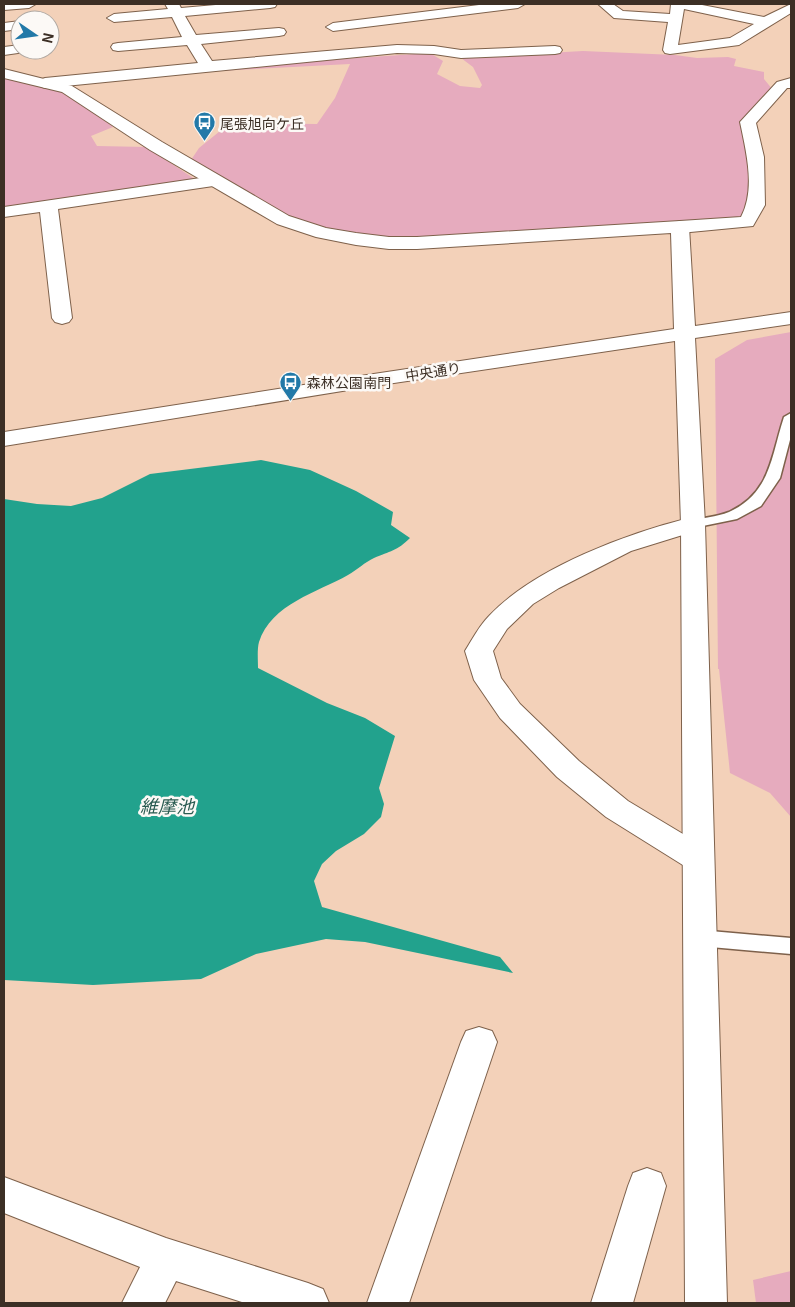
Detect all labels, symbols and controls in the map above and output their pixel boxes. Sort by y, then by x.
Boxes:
north arrow [10,10,60,60]
text: N [38,31,60,46]
bus stop icon: 尾張旭向ケ丘 [192,111,216,142]
place label: 尾張旭向ケ丘 [220,113,304,133]
street label: 中央通り [404,357,462,385]
bus stop icon: 森林公園南門 [279,370,303,401]
place label: 森林公園南門 [307,372,391,392]
water label: 維摩池 [140,792,196,818]

